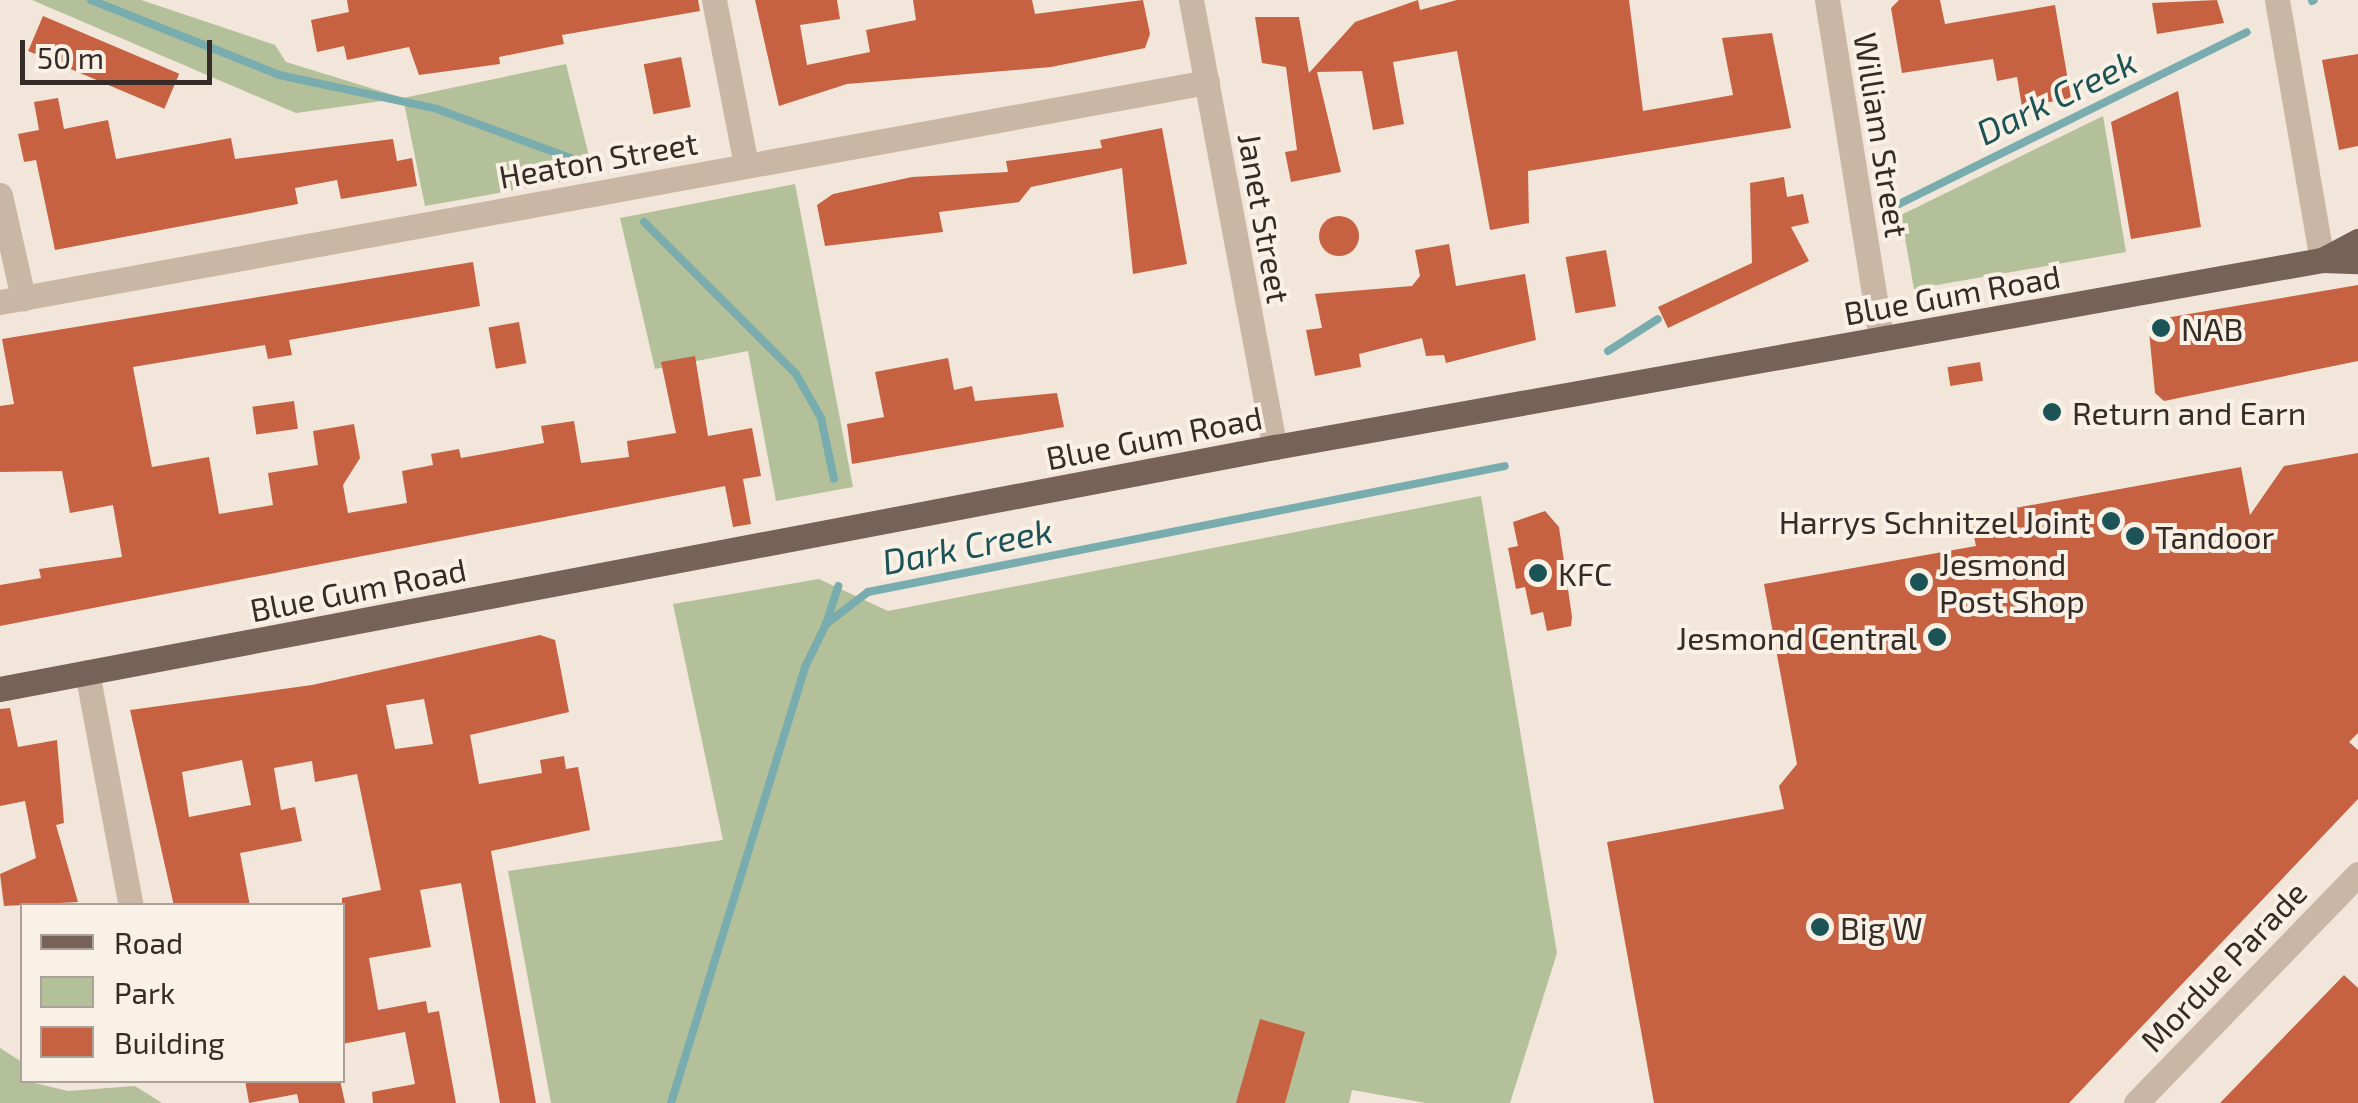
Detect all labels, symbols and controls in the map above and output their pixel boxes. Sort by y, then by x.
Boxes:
scale bar [25,20,218,82]
street label: William Street [1847,30,1917,240]
text: 50 m [37,39,104,75]
water label: Dark Creek [1969,39,2143,153]
street label: Heaton Street [496,123,700,195]
street label: Janet Street [1231,130,1299,306]
street label: Blue Gum Road [1841,256,2063,332]
place label: NAB [2181,309,2243,347]
marker: NAB [2150,317,2172,339]
place label: Return and Earn [2072,393,2306,431]
street label: Blue Gum Road [1043,397,1265,477]
marker: Return and Earn [2041,401,2063,423]
place label: Harrys Schnitzel Joint [1777,502,2091,540]
water label: Dark Creek [878,508,1056,582]
marker: Harrys Schnitzel Joint [2100,510,2122,532]
place label: Tandoor [2155,517,2274,555]
marker: Tandoor [2124,525,2146,547]
place label: Jesmond Post Shop [1939,545,2085,620]
street label: Blue Gum Road [247,549,469,629]
place label: KFC [1558,554,1612,592]
marker: KFC [1527,562,1549,584]
marker: Jesmond Post Shop [1908,571,1930,593]
place label: Jesmond Central [1676,618,1917,656]
marker: Jesmond Central [1926,626,1948,648]
street label: Mordue Parade [2132,873,2314,1059]
legend [20,903,345,1083]
place label: Big W [1840,908,1923,946]
marker: Big W [1809,916,1831,938]
text: Road [114,924,183,960]
text: Park [114,974,175,1010]
text: Building [114,1024,225,1060]

